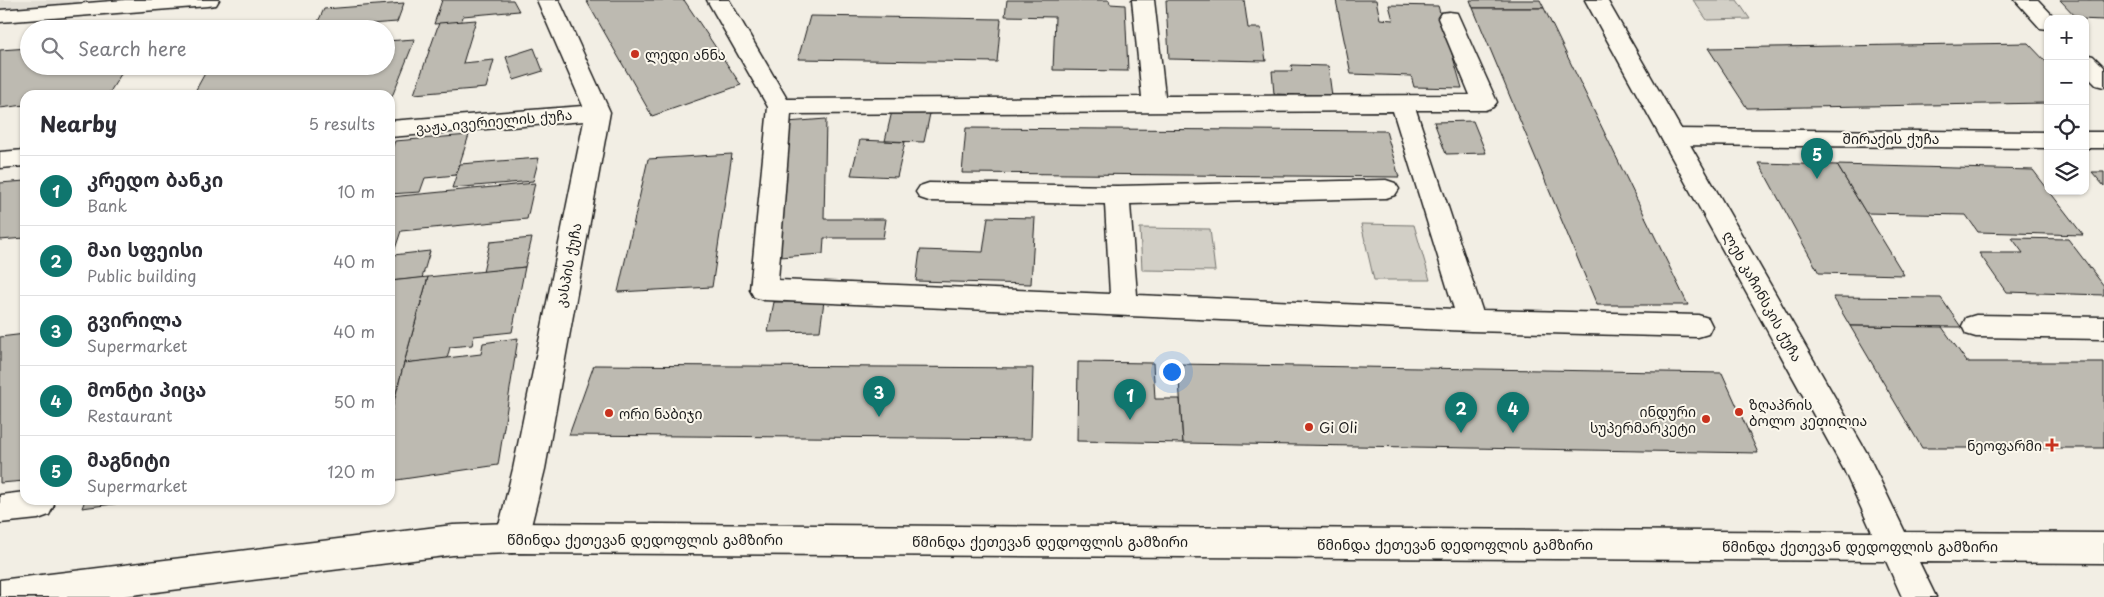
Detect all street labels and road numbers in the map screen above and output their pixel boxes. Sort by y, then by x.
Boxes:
street label: ვაჟა ივერიელის ქუჩა [415,104,573,138]
street label: შირაქის ქუჩა [1842,128,1940,149]
street label: კასპის ქუჩა [549,221,587,309]
street label: ლეხ კაჩინსკის ქუჩა [1718,227,1808,365]
street label: წმინდა ქეთევან დედოფლის გამზირი [507,529,783,550]
street label: წმინდა ქეთევან დედოფლის გამზირი [912,531,1188,552]
street label: წმინდა ქეთევან დედოფლის გამზირი [1317,534,1593,555]
street label: წმინდა ქეთევან დედოფლის გამზირი [1722,536,1998,557]

